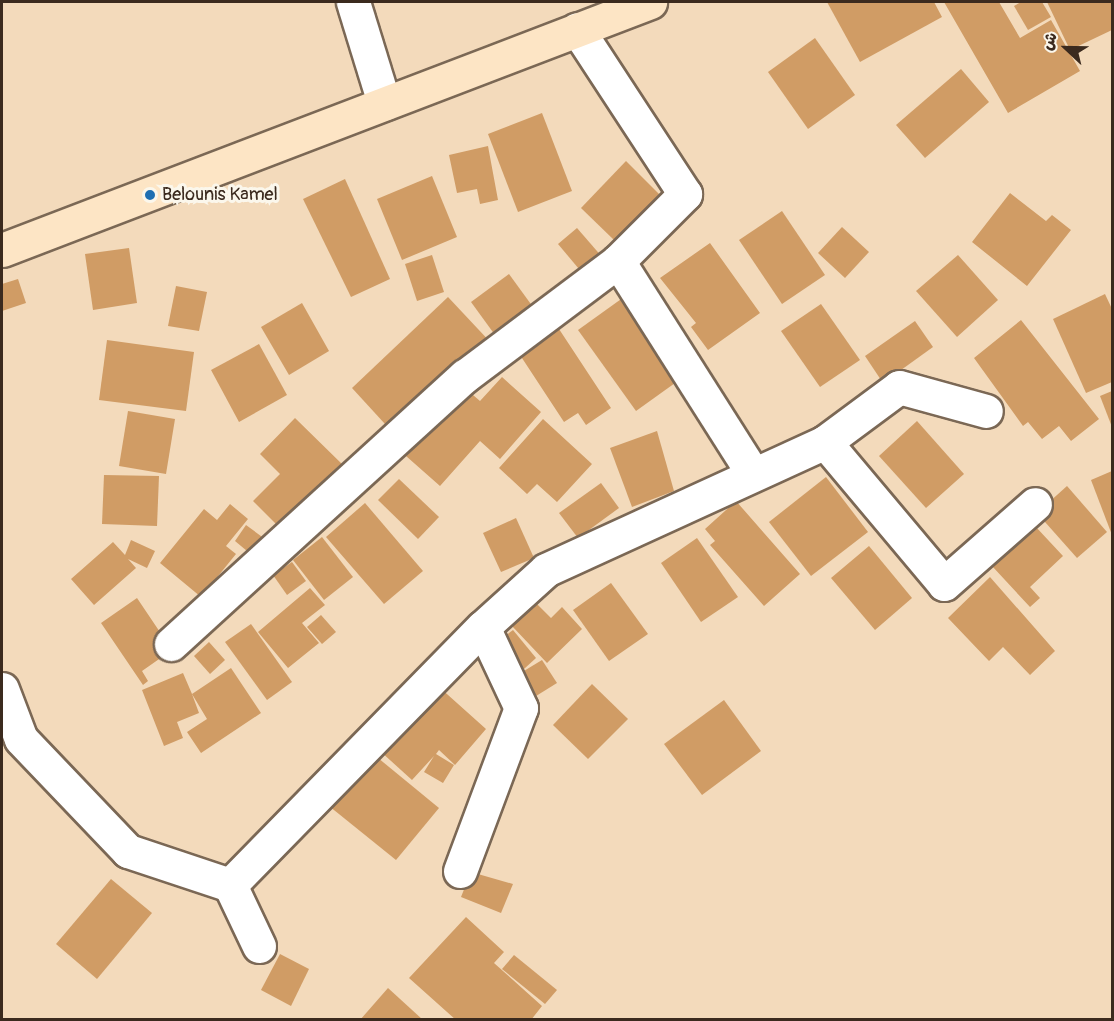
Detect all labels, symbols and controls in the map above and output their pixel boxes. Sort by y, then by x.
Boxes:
north arrow [1036,18,1096,78]
text: ش [1037,29,1062,53]
place label: Belounis Kamel [162,184,278,206]
marker: Belounis Kamel [143,188,157,202]

